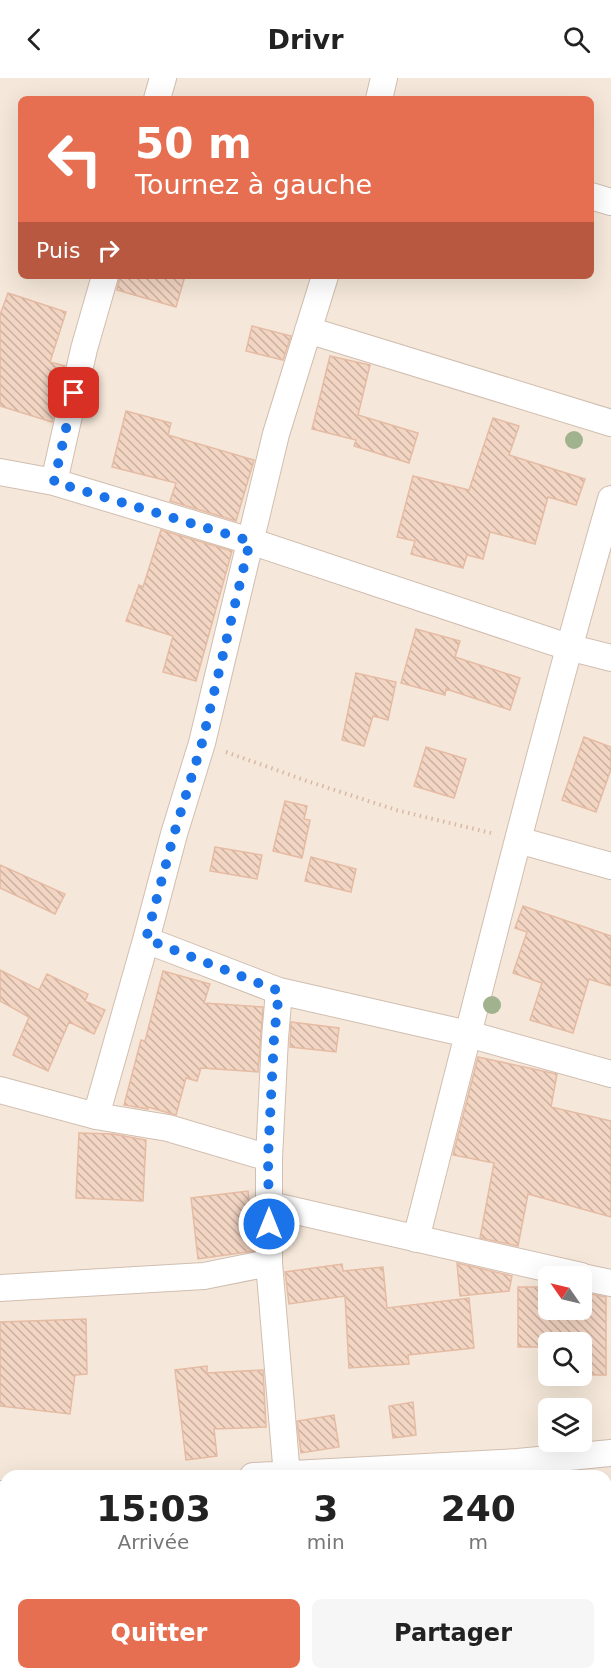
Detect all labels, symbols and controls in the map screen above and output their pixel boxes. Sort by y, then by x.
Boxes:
icon: back [18,23,51,56]
icon: search [560,23,593,56]
text: Drivr [268,24,343,55]
text: 50 m [135,119,252,168]
icon: left [36,120,114,198]
text: Tournez à gauche [135,169,372,200]
icon: right [92,234,125,267]
text: Puis [36,238,80,263]
pin [48,367,99,418]
icon: arrive [57,376,90,409]
position arrow [237,1192,301,1256]
north arrow [538,1266,592,1320]
map controls [538,1266,592,1452]
button: search [538,1332,592,1386]
button: layers [538,1398,592,1452]
text: 15:03 [96,1488,211,1529]
text: 3 [313,1488,338,1529]
text: 240 [441,1488,516,1529]
text: Arrivée [118,1530,189,1554]
text: min [307,1530,345,1554]
text: m [469,1530,488,1554]
button: Quitter [18,1599,300,1668]
button: Partager [312,1599,594,1668]

